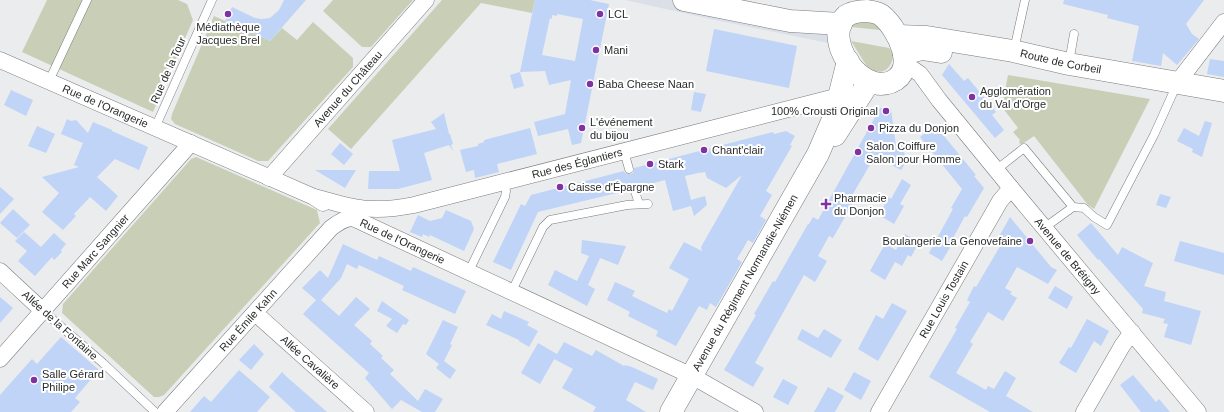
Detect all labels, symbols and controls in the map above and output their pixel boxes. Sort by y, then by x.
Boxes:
place label: LCL [608,8,628,20]
marker: Médiathèque Jacques Brel [223,9,233,19]
marker: LCL [595,9,605,19]
place label: Médiathèque Jacques Brel [196,21,260,46]
street label: Rue de la Tour [148,35,188,105]
place label: Mani [604,44,628,56]
marker: Mani [591,45,601,55]
street label: Route de Corbeil [1019,47,1102,76]
street label: Avenue du Château [311,48,384,129]
place label: Baba Cheese Naan [598,78,694,90]
marker: Baba Cheese Naan [585,79,595,89]
street label: Rue de l'Orangerie [61,82,150,130]
place label: Agglomération du Val d'Orge [980,85,1051,110]
marker: Agglomération du Val d'Orge [967,92,977,102]
place label: 100% Crousti Original [771,105,878,117]
marker: 100% Crousti Original [881,106,891,116]
place label: L'événement du bijou [590,116,653,141]
place label: Pizza du Donjon [879,122,959,134]
marker: L'événement du bijou [577,123,587,133]
marker: Pizza du Donjon [866,123,876,133]
place label: Salon Coiffure Salon pour Homme [866,140,961,165]
place label: Chant'clair [712,144,764,156]
marker: Chant'clair [699,145,709,155]
street label: Rue des Églantiers [530,146,624,181]
marker: Salon Coiffure Salon pour Homme [853,147,863,157]
place label: Stark [658,158,684,170]
marker: Stark [645,159,655,169]
place label: Caisse d'Épargne [568,181,655,193]
marker: Caisse d'Épargne [555,182,565,192]
street label: Avenue du Régiment Normandie-Niémen [690,192,800,373]
place label: Pharmacie du Donjon [834,192,887,217]
marker: Pharmacie du Donjon [821,199,831,209]
street label: Rue Marc Sangnier [59,211,132,291]
street label: Avenue de Brétigny [1032,215,1103,297]
street label: Rue de l'Orangerie [358,216,447,266]
place label: Boulangerie La Genovefaine [883,235,1022,247]
marker: Boulangerie La Genovefaine [1025,236,1035,246]
street label: Rue Louis Tostain [917,258,971,340]
street label: Rue Émile Kahn [217,286,279,353]
street label: Allée de la Fontaine [20,288,100,362]
street label: Allée Cavalière [279,333,342,391]
place label: Salle Gérard Philipe [42,368,104,393]
marker: Salle Gérard Philipe [29,375,39,385]

